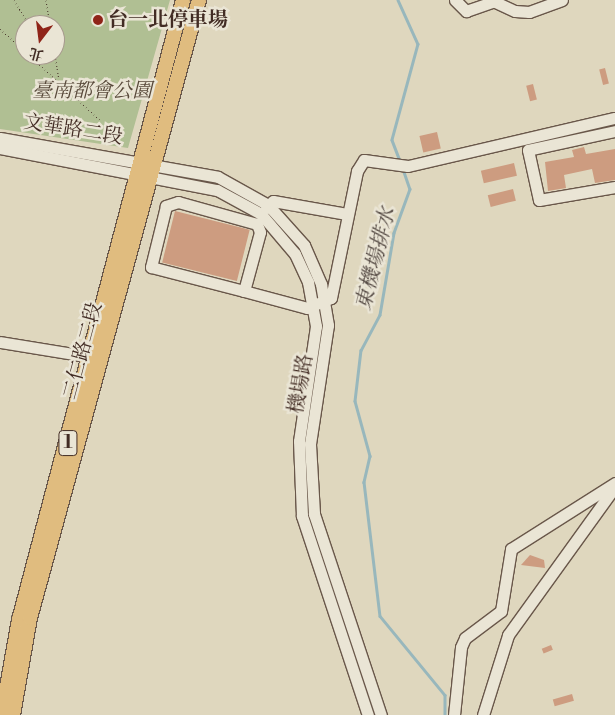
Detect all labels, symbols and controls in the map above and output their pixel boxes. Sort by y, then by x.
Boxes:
place label: 台一北停車場 [108,8,228,32]
marker: 台一北停車場 [92,14,104,26]
north arrow [15,15,65,65]
text: 北 [27,43,45,64]
park label: 臺南都會公園 [32,79,152,103]
street label: 文華路二段 [22,110,124,150]
water label: 東機場排水 [351,205,401,313]
street label: 二仁路二段 [58,300,108,402]
street label: 機場路 [284,352,318,416]
road number: 1 [58,426,78,459]

